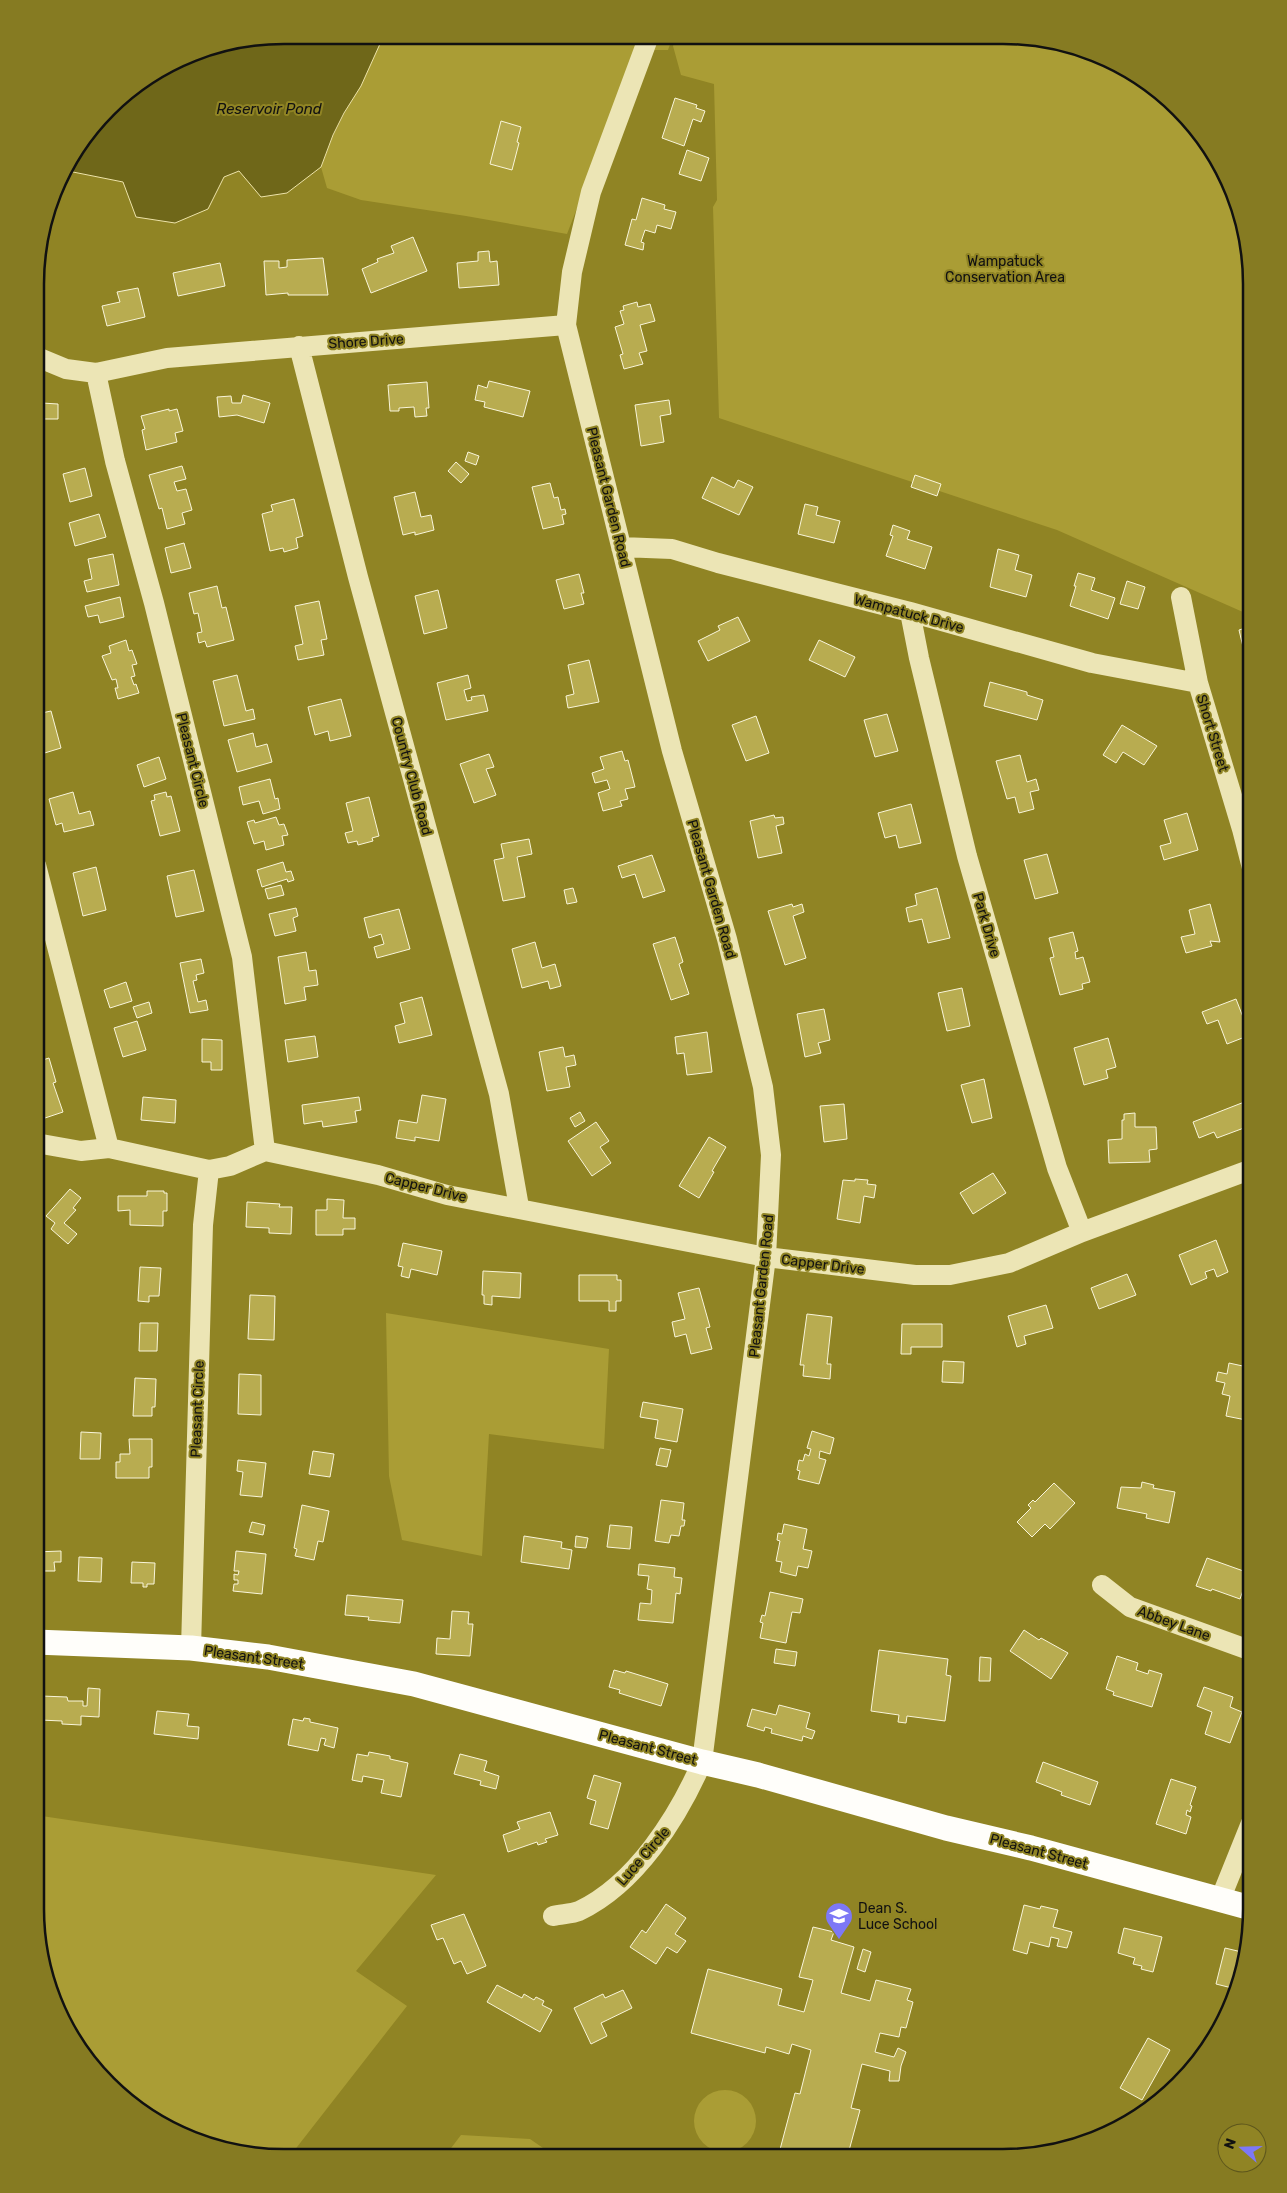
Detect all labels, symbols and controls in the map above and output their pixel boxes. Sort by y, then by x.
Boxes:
water label: Reservoir Pond [216,100,323,118]
park label: Wampatuck Conservation Area [945,253,1065,286]
street label: Shore Drive [328,330,404,353]
street label: Pleasant Garden Road [583,425,634,569]
street label: Wampatuck Drive [852,591,966,636]
street label: Short Street [1193,692,1232,774]
street label: Pleasant Circle [173,711,213,809]
street label: Country Club Road [388,715,435,837]
street label: Pleasant Garden Road [684,818,740,961]
street label: Park Drive [969,891,1004,959]
street label: Capper Drive [383,1169,469,1206]
street label: Pleasant Garden Road [746,1214,777,1358]
street label: Capper Drive [780,1251,866,1278]
street label: Pleasant Circle [187,1360,208,1458]
street label: Abbey Lane [1135,1602,1213,1645]
street label: Pleasant Street [203,1642,305,1673]
street label: Pleasant Street [597,1726,699,1769]
street label: Luce Circle [613,1823,673,1889]
street label: Pleasant Street [988,1830,1090,1873]
place label: Dean S. Luce School [858,1900,938,1933]
school or university icon: Dean S. Luce School [824,1901,854,1940]
north arrow [1217,2123,1267,2173]
text: N [1221,2136,1240,2151]

